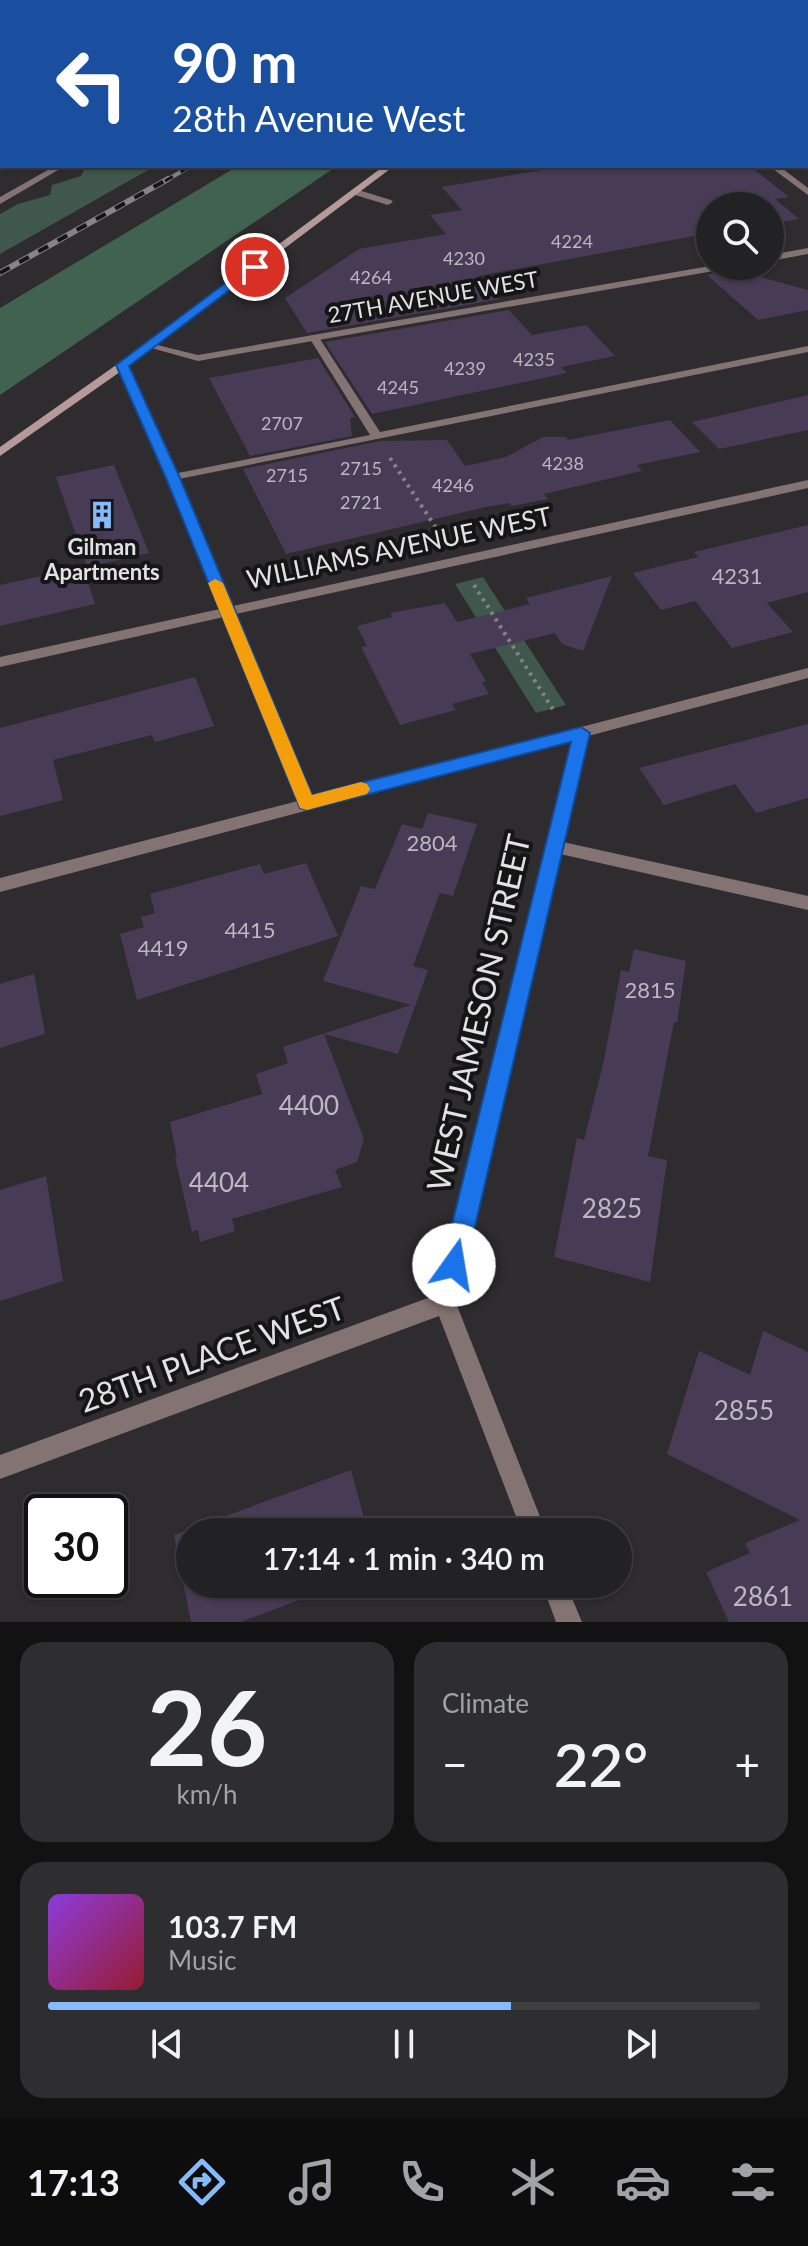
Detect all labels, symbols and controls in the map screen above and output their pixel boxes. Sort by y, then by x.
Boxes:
text: 90 m [172,28,297,95]
icon: left [40,32,144,136]
text: 28th Avenue West [172,96,465,140]
map controls [696,192,784,280]
button: search [696,192,784,280]
house number: 4224 [551,230,593,252]
pin [221,233,289,301]
icon: arrive [233,245,277,289]
house number: 4230 [443,247,485,269]
street label: 27TH AVENUE WEST [326,265,540,328]
house number: 4264 [350,266,392,288]
house number: 4235 [513,348,555,370]
house number: 4239 [444,357,486,379]
house number: 4245 [377,376,419,398]
house number: 2707 [261,412,303,434]
house number: 4238 [542,452,584,474]
house number: 2715 [340,457,382,479]
house number: 2715 [266,464,308,486]
house number: 4246 [432,474,474,496]
house number: 2721 [340,491,382,513]
street label: WILLIAMS AVENUE WEST [244,499,554,595]
building icon: Gilman Apartments [87,500,117,530]
place label: Gilman Apartments [43,533,160,585]
house number: 4231 [711,562,763,589]
house number: 2804 [406,829,458,856]
street label: WEST JAMESON STREET [417,830,538,1195]
house number: 4415 [224,916,276,943]
house number: 4419 [137,934,189,961]
house number: 2815 [624,976,676,1003]
house number: 4400 [279,1089,339,1121]
house number: 4404 [189,1166,249,1198]
house number: 2825 [582,1192,642,1224]
position arrow [412,1223,496,1307]
street label: 28TH PLACE WEST [73,1287,350,1420]
house number: 2855 [714,1394,774,1426]
speed limit sign: 30 [24,1494,128,1598]
text: 17:14 · 1 min · 340 m [263,1540,545,1576]
house number: 2861 [733,1580,793,1612]
text: 26 [147,1663,267,1788]
text: Climate [442,1687,529,1719]
text: 22° [554,1728,648,1800]
text: − [442,1738,468,1790]
text: + [734,1738,760,1790]
text: km/h [177,1778,237,1810]
text: 103.7 FM [168,1908,297,1944]
text: Music [168,1944,236,1976]
icon: previous [145,2022,189,2066]
icon: pause [382,2022,426,2066]
icon: next [619,2022,663,2066]
icon: directions [174,2154,230,2210]
icon: music [284,2154,340,2210]
icon: phone [394,2154,450,2210]
icon: climate [505,2154,561,2210]
icon: car [615,2154,671,2210]
icon: filters [725,2154,781,2210]
text: 17:13 [27,2160,120,2204]

